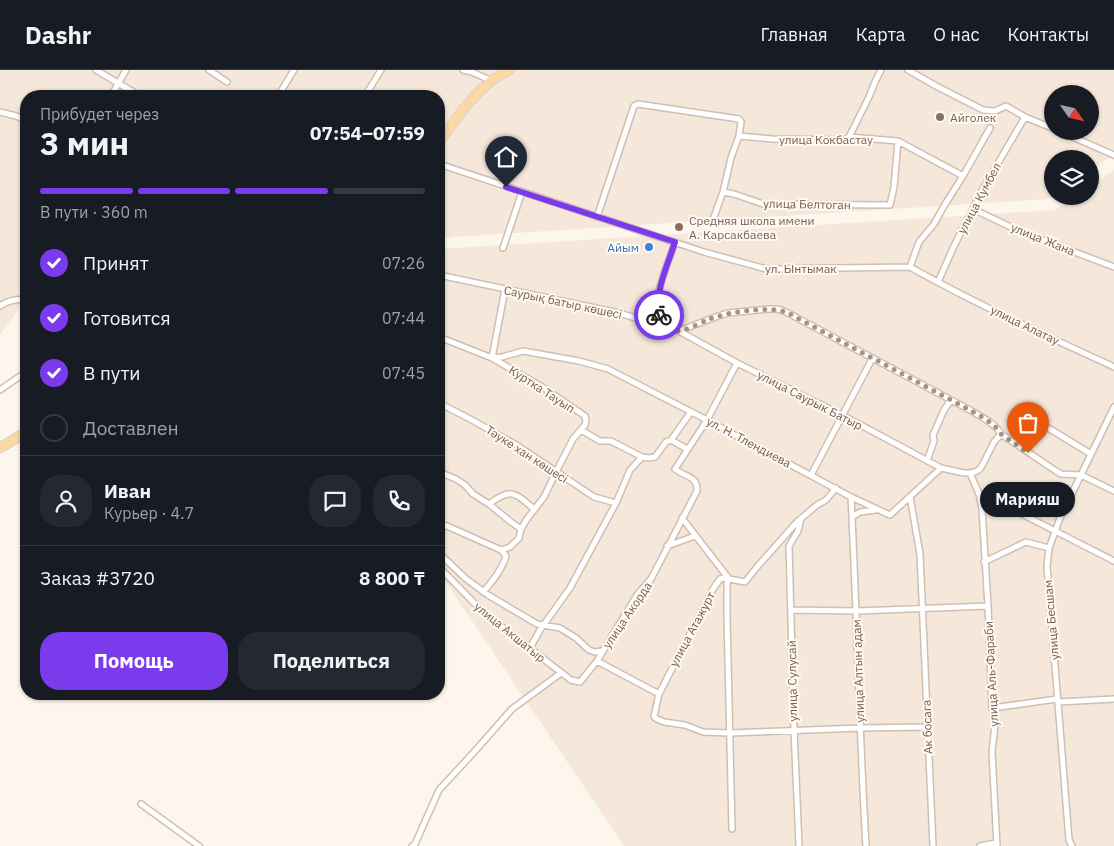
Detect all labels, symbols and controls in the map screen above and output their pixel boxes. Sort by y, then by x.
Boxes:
text: Dashr [25,19,91,51]
text: Главная [760,23,828,46]
text: Карта [856,23,905,46]
text: О нас [933,23,980,46]
text: Контакты [1008,23,1089,46]
north arrow [1044,85,1099,140]
map controls [1044,85,1099,205]
text: Прибудет через [40,104,159,124]
place label: Айголек [950,110,997,125]
marker: Айголек [934,111,946,123]
text: 07:54–07:59 [310,121,425,145]
text: 3 мин [40,122,129,164]
street label: улица Кокбастау [779,132,873,147]
pin [485,136,527,187]
icon: home [492,143,520,171]
button: layers [1044,150,1099,205]
street label: улица Кумбел [954,160,1004,236]
street label: улица Белтоган [763,196,851,212]
text: В пути · 360 m [40,202,148,222]
place label: Средняя школа имени А. Карсакбаева [689,213,815,242]
street label: улица Жана [1009,219,1078,259]
marker: Средняя школа имени А. Карсакбаева [673,221,685,233]
place label: Айым [607,240,639,255]
marker: Айым [643,241,655,253]
icon: check [40,249,68,277]
text: Принят [83,251,149,275]
text: 07:26 [382,253,425,273]
street label: ул. Ынтымак [765,261,837,276]
street label: Саурық батыр көшесі [503,282,623,322]
courier [634,290,684,340]
icon: bike [645,301,673,329]
street label: улица Алатау [988,302,1062,348]
icon: check [40,304,68,332]
text: Готовится [83,306,171,330]
text: 07:44 [382,308,425,328]
icon: check [40,359,68,387]
text: В пути [83,361,141,385]
street label: Куртка Тауып [506,362,578,416]
text: 07:45 [382,363,425,383]
street label: улица Саурык Батыр [755,367,865,433]
pin [1007,402,1049,453]
icon: bag [1014,409,1042,437]
street label: ул. Н. Тлендиева [704,413,794,471]
text: Доставлен [83,416,179,440]
street label: Тәуке хан көшесі [483,422,571,486]
button: person [40,475,92,527]
button: chat [309,475,361,527]
button: phone [373,475,425,527]
text: Иван [104,479,151,503]
callout: Марияш [980,483,1076,518]
text: Марияш [995,489,1060,509]
text: Курьер · 4.7 [104,503,194,523]
text: Заказ #3720 [40,566,155,590]
text: 8 800 ₸ [359,566,425,590]
street label: улица Акорда [599,578,655,651]
street label: улица Бесшам [1040,579,1062,661]
street label: улица Атажурт [666,589,718,669]
street label: улица Акшатыр [471,599,549,665]
street label: улица Алтын адам [849,619,867,723]
street label: улица Аль-Фараби [981,621,1001,727]
button: Помощь [40,632,228,690]
button: Поделиться [238,632,425,690]
street label: улица Сулусай [784,640,800,722]
street label: Ак босага [919,699,935,755]

